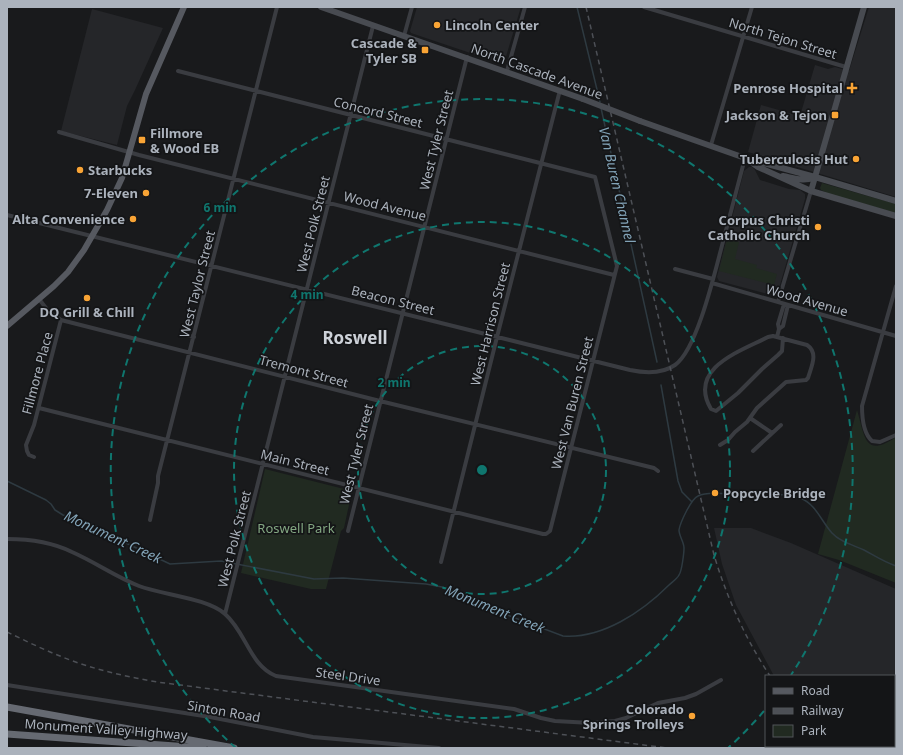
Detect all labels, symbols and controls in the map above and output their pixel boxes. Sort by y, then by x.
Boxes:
street label: North Tejon Street [727,13,839,63]
place label: Lincoln Center [445,16,539,34]
marker: Lincoln Center [432,20,442,30]
place label: Cascade & Tyler SB [351,34,417,67]
street label: North Cascade Avenue [469,39,605,103]
marker: Cascade & Tyler SB [420,45,430,55]
place label: Penrose Hospital [733,79,843,97]
marker: Penrose Hospital [846,82,858,94]
street label: West Tyler Street [415,88,457,192]
street label: Concord Street [332,92,425,132]
place label: Jackson & Tejon [725,106,827,124]
marker: Jackson & Tejon [830,110,840,120]
place label: Fillmore & Wood EB [150,124,219,157]
water label: Van Buren Channel [595,125,640,245]
marker: Fillmore & Wood EB [137,135,147,145]
place label: Tuberculosis Hut [740,150,848,168]
marker: Tuberculosis Hut [851,154,861,164]
place label: Starbucks [88,161,152,179]
marker: Starbucks [75,165,85,175]
street label: West Polk Street [292,173,334,274]
place label: 7-Eleven [84,184,138,202]
street label: Wood Avenue [342,187,428,225]
marker: 7-Eleven [141,188,151,198]
text: 6 min [203,199,237,216]
place label: Alta Convenience [12,210,125,228]
place label: Corpus Christi Catholic Church [708,211,810,244]
marker: Alta Convenience [128,214,138,224]
marker: Corpus Christi Catholic Church [813,222,823,232]
street label: West Taylor Street [175,228,219,339]
street label: West Harrison Street [466,260,514,387]
street label: Wood Avenue [764,280,850,320]
street label: Beacon Street [350,281,437,319]
text: 4 min [290,286,324,303]
marker: DQ Grill & Chill [82,293,92,303]
place label: DQ Grill & Chill [40,303,134,321]
district label: Roswell [322,326,388,349]
street label: Fillmore Place [17,330,57,416]
street label: West Van Buren Street [547,334,597,471]
street label: Tremont Street [258,350,351,392]
text: 2 min [377,374,411,391]
street label: West Tyler Street [335,402,377,506]
street label: Main Street [259,445,332,479]
centre of rings [475,463,489,477]
place label: Popcycle Bridge [723,484,826,502]
street label: West Polk Street [213,488,255,589]
marker: Popcycle Bridge [710,488,720,498]
water label: Monument Creek [61,506,166,568]
park label: Roswell Park [257,519,335,537]
water label: Monument Creek [443,580,549,638]
street label: Steel Drive [314,663,382,689]
legend [765,675,895,747]
text: Road [801,682,830,699]
street label: Sinton Road [186,696,262,726]
place label: Colorado Springs Trolleys [583,700,684,733]
text: Railway [801,702,845,719]
marker: Colorado Springs Trolleys [687,711,697,721]
street label: Monument Valley Highway [24,714,188,744]
text: Park [801,722,827,739]

